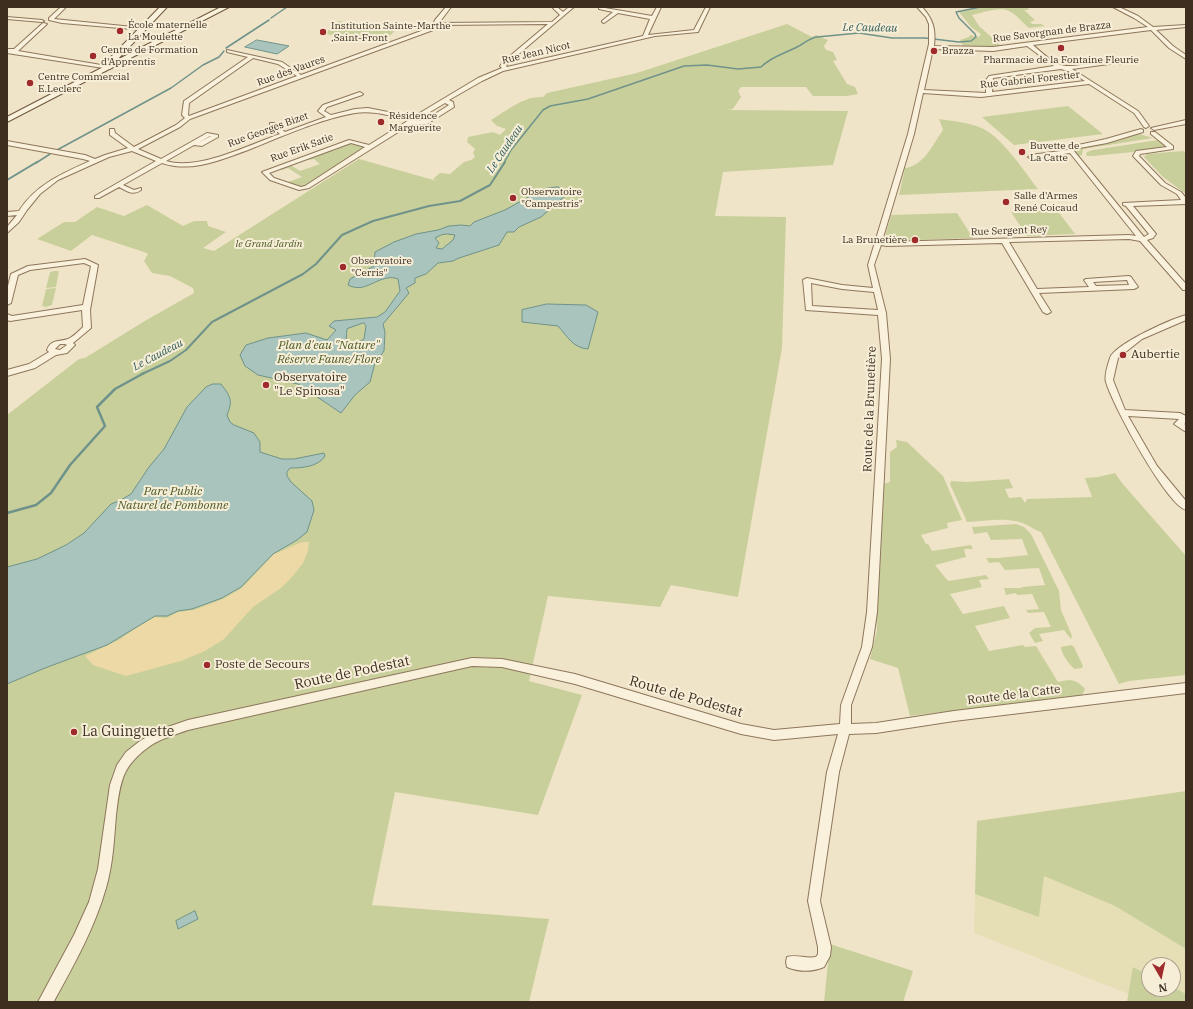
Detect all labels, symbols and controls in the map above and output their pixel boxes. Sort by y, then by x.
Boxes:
place label: École maternelle La Moulette [128,19,207,42]
street label: Rue Savorgnan de Brazza [992,19,1112,45]
place label: Institution Sainte-Marthe ,Saint-Front [331,20,451,44]
water label: Le Caudeau [843,21,897,35]
marker: École maternelle La Moulette [115,26,125,36]
marker: Institution Sainte-Marthe ,Saint-Front [318,27,328,37]
street label: Rue Jean Nicot [501,39,571,67]
marker: Pharmacie de la Fontaine Fleurie [1056,43,1066,53]
place label: Centre de Formation d'Apprentis [101,44,198,68]
place label: Brazza [942,45,974,57]
marker: Brazza [929,46,939,56]
marker: Centre de Formation d'Apprentis [88,51,98,61]
street label: Rue des Vaures [255,53,327,89]
place label: Pharmacie de la Fontaine Fleurie [983,54,1139,66]
street label: Rue Gabriel Forestier [980,69,1080,91]
place label: Centre Commercial E.Leclerc [38,71,129,94]
marker: Centre Commercial E.Leclerc [25,78,35,88]
street label: Rue Georges Bizet [226,110,310,150]
place label: Résidence Marguerite [389,110,441,134]
marker: Résidence Marguerite [376,117,386,127]
water label: Le Caudeau [484,123,526,175]
street label: Rue Erik Satie [269,131,335,165]
place label: Buvette de La Catte [1030,140,1079,164]
marker: Buvette de La Catte [1017,147,1027,157]
place label: Observatoire "Campestris" [521,186,583,210]
place label: Salle d'Armes René Coicaud [1014,190,1078,214]
marker: Observatoire "Campestris" [508,193,518,203]
marker: Salle d'Armes René Coicaud [1001,197,1011,207]
street label: Rue Sergent Rey [971,224,1047,238]
place label: La Brunetière [842,234,907,246]
marker: La Brunetière [910,235,920,245]
park label: le Grand Jardin [235,238,303,250]
place label: Observatoire "Cerris" [351,255,412,278]
marker: Observatoire "Cerris" [338,262,348,272]
water label: Le Caudeau [131,336,185,374]
park label: Plan d'eau "Nature" Réserve Faune/Flore [277,339,381,367]
street label: Route de la Brunetière [861,346,879,472]
place label: Aubertie [1131,348,1180,362]
marker: Aubertie [1118,350,1128,360]
place label: Observatoire "Le Spinosa" [274,371,347,399]
marker: Observatoire "Le Spinosa" [261,380,271,390]
park label: Parc Public Naturel de Pombonne [118,485,228,513]
street label: Route de Podestat [293,653,411,693]
place label: Poste de Secours [215,658,310,672]
marker: Poste de Secours [202,660,212,670]
street label: Route de Podestat [627,673,745,721]
street label: Route de la Catte [967,682,1061,708]
place label: La Guinguette [82,724,174,740]
marker: La Guinguette [69,727,79,737]
north arrow [1141,957,1181,997]
text: N [1157,980,1168,995]

